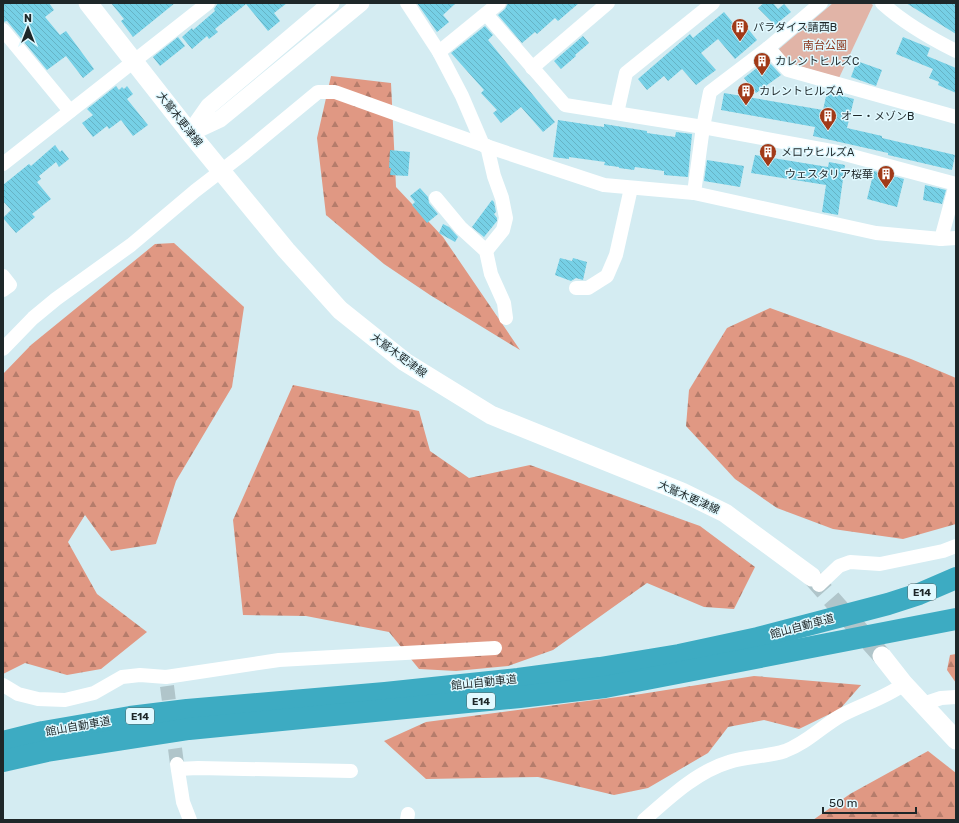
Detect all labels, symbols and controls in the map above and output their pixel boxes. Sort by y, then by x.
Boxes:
north arrow [8,8,48,48]
text: N [24,12,32,25]
building icon: パラダイス請西B [730,17,750,42]
place label: パラダイス請西B [753,21,837,34]
park label: 南台公園 [803,39,847,52]
building icon: カレントヒルズC [752,51,772,76]
place label: カレントヒルズC [775,55,859,68]
building icon: カレントヒルズA [736,81,756,106]
place label: カレントヒルズA [759,85,844,98]
street label: 大鷲木更津線 [154,89,205,149]
building icon: オー・メゾンB [818,106,838,131]
place label: オー・メゾンB [841,110,914,123]
building icon: メロウヒルズA [758,142,778,167]
place label: メロウヒルズA [781,146,855,159]
building icon: ウェスタリア桜華 [876,164,896,189]
place label: ウェスタリア桜華 [785,168,873,181]
street label: 大鷲木更津線 [368,331,429,380]
street label: 大鷲木更津線 [656,478,722,517]
road number: E14 [908,584,936,600]
street label: 館山自動車道 [769,612,836,641]
street label: 館山自動車道 [451,673,518,692]
road number: E14 [467,693,495,709]
road number: E14 [126,708,154,724]
street label: 館山自動車道 [44,714,112,739]
scale bar [823,789,916,815]
text: 50 m [829,796,857,810]

